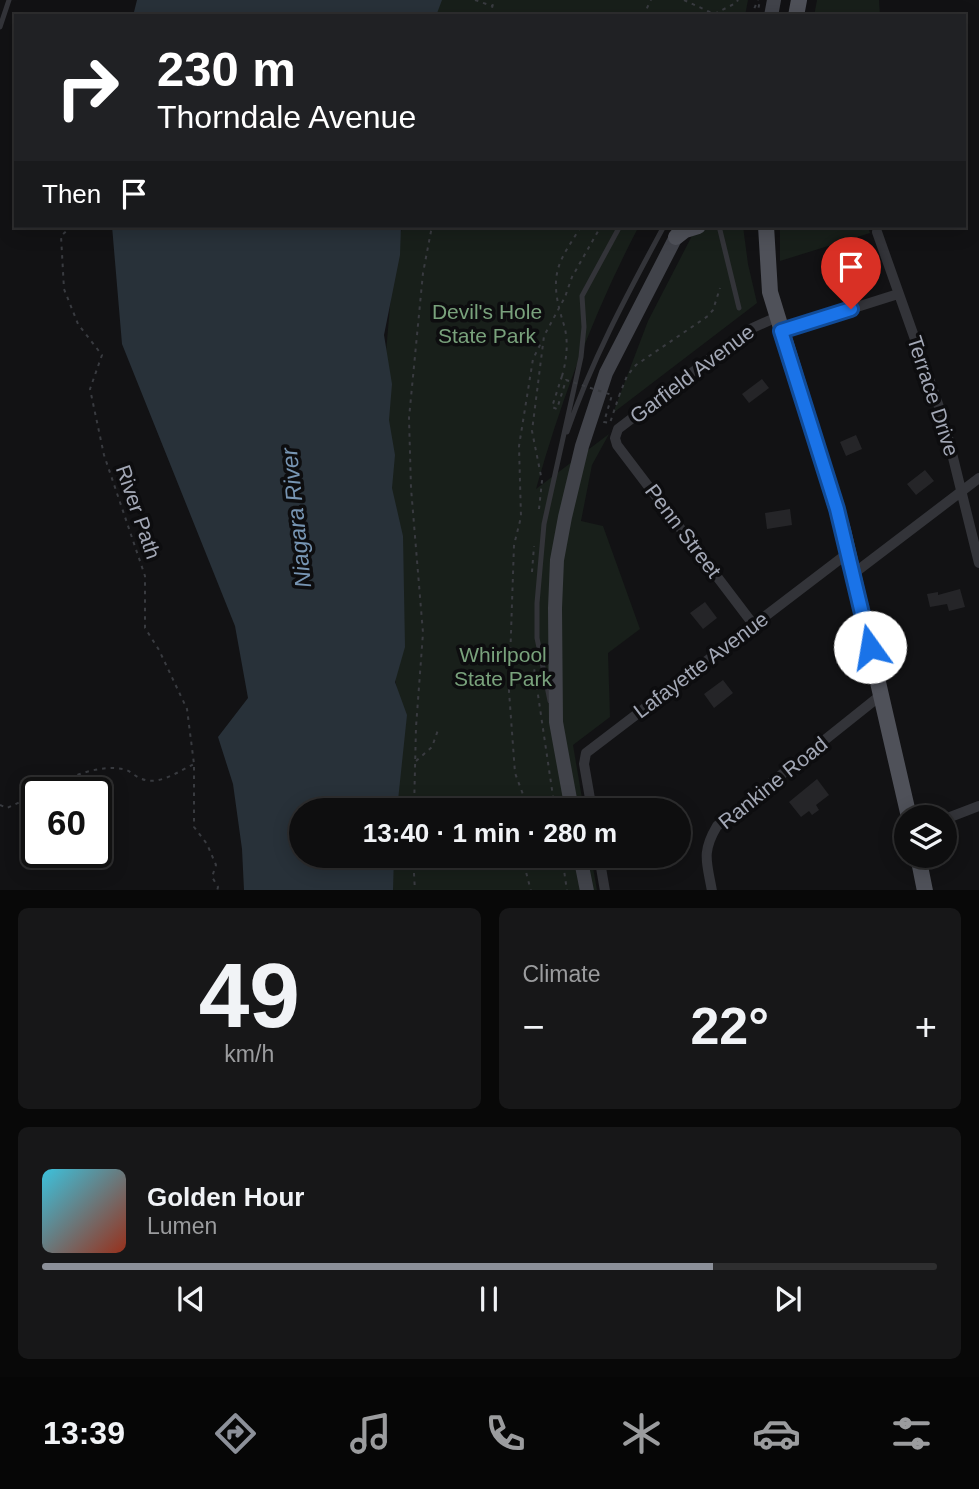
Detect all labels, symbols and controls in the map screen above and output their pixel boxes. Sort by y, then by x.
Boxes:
icon: right [42,42,133,133]
text: 230 m [157,42,296,96]
text: Thorndale Avenue [157,99,416,135]
icon: arrive [115,175,153,213]
text: Then [42,179,101,209]
pin [821,237,881,309]
icon: arrive [832,248,870,286]
park label: Devil's Hole State Park [432,300,542,347]
street label: Garfield Avenue [625,320,758,428]
street label: Terrace Drive [903,333,964,459]
water label: Niagara River [276,445,316,589]
street label: River Path [112,462,165,562]
street label: Penn Street [641,479,726,582]
street label: Lafayette Avenue [629,607,772,723]
position arrow [833,610,907,684]
park label: Whirlpool State Park [454,643,553,690]
street label: Rankine Road [714,732,832,833]
speed limit sign: 60 [21,777,112,868]
map controls [894,805,957,868]
button: layers [894,805,957,868]
text: 13:40 · 1 min · 280 m [363,818,617,848]
text: 49 [199,945,300,1046]
text: Climate [523,961,600,987]
text: 22° [690,997,769,1055]
text: − [523,1006,545,1048]
text: + [915,1006,937,1048]
text: km/h [224,1041,274,1067]
text: Golden Hour [147,1182,304,1212]
text: Lumen [147,1213,217,1239]
icon: previous [172,1280,210,1318]
icon: pause [470,1280,508,1318]
icon: next [769,1280,807,1318]
icon: directions [211,1409,260,1458]
icon: music [346,1409,395,1458]
icon: phone [481,1409,530,1458]
icon: climate [617,1409,666,1458]
icon: car [752,1409,801,1458]
icon: filters [887,1409,936,1458]
text: 13:39 [43,1415,125,1451]

